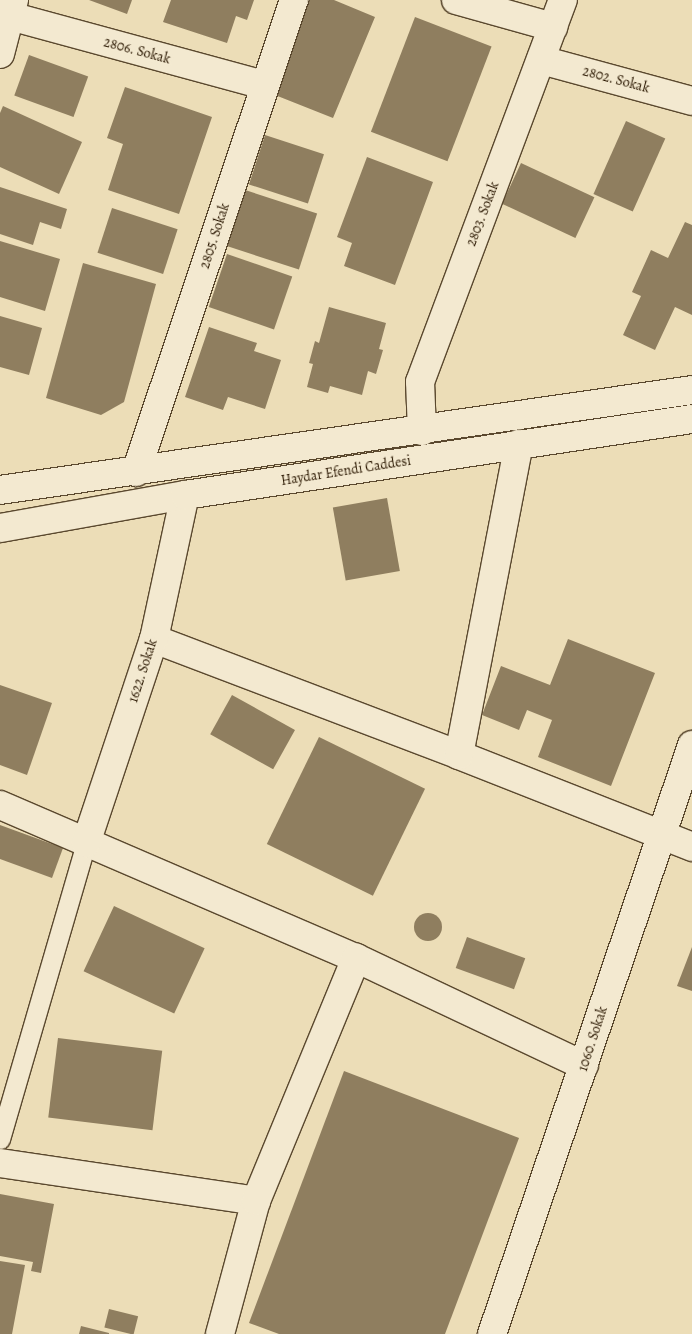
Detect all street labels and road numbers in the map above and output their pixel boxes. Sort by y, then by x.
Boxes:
street label: 2806. Sokak [102,34,172,68]
street label: 2802. Sokak [581,63,651,97]
street label: 2803. Sokak [463,179,503,249]
street label: 2805. Sokak [196,201,234,271]
street label: Haydar Efendi Caddesi [280,452,412,490]
street label: 1622. Sokak [125,637,161,705]
street label: 1060. Sokak [575,1004,611,1074]

